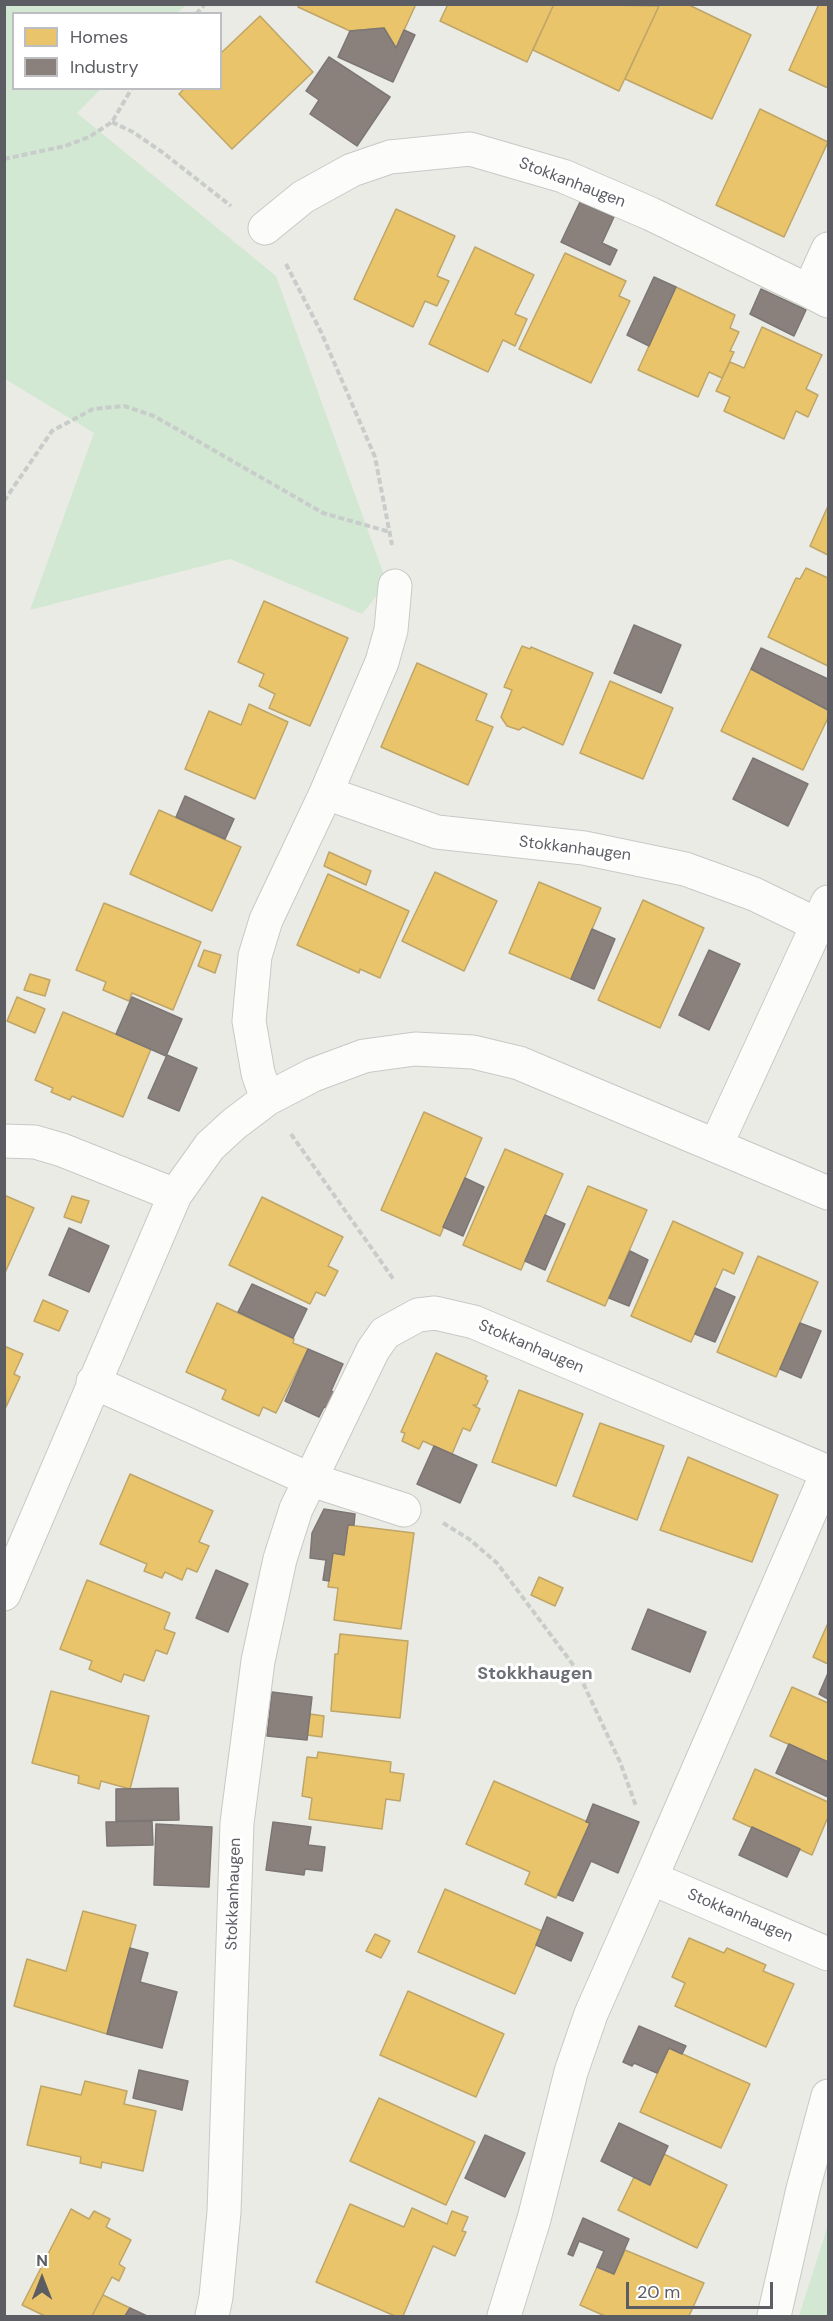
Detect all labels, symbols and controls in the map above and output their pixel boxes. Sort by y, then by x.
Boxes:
legend [12,12,222,90]
text: Homes [70,25,128,49]
text: Industry [70,55,139,79]
street label: Stokkanhaugen [516,154,628,212]
street label: Stokkanhaugen [518,833,632,865]
street label: Stokkanhaugen [475,1316,587,1378]
district label: Stokkhaugen [477,1663,593,1685]
street label: Stokkanhaugen [222,1837,246,1951]
street label: Stokkanhaugen [684,1885,796,1947]
north arrow [12,2249,72,2309]
text: N [36,2250,48,2271]
scale bar [629,2270,776,2308]
text: 20 m [637,2280,680,2304]

